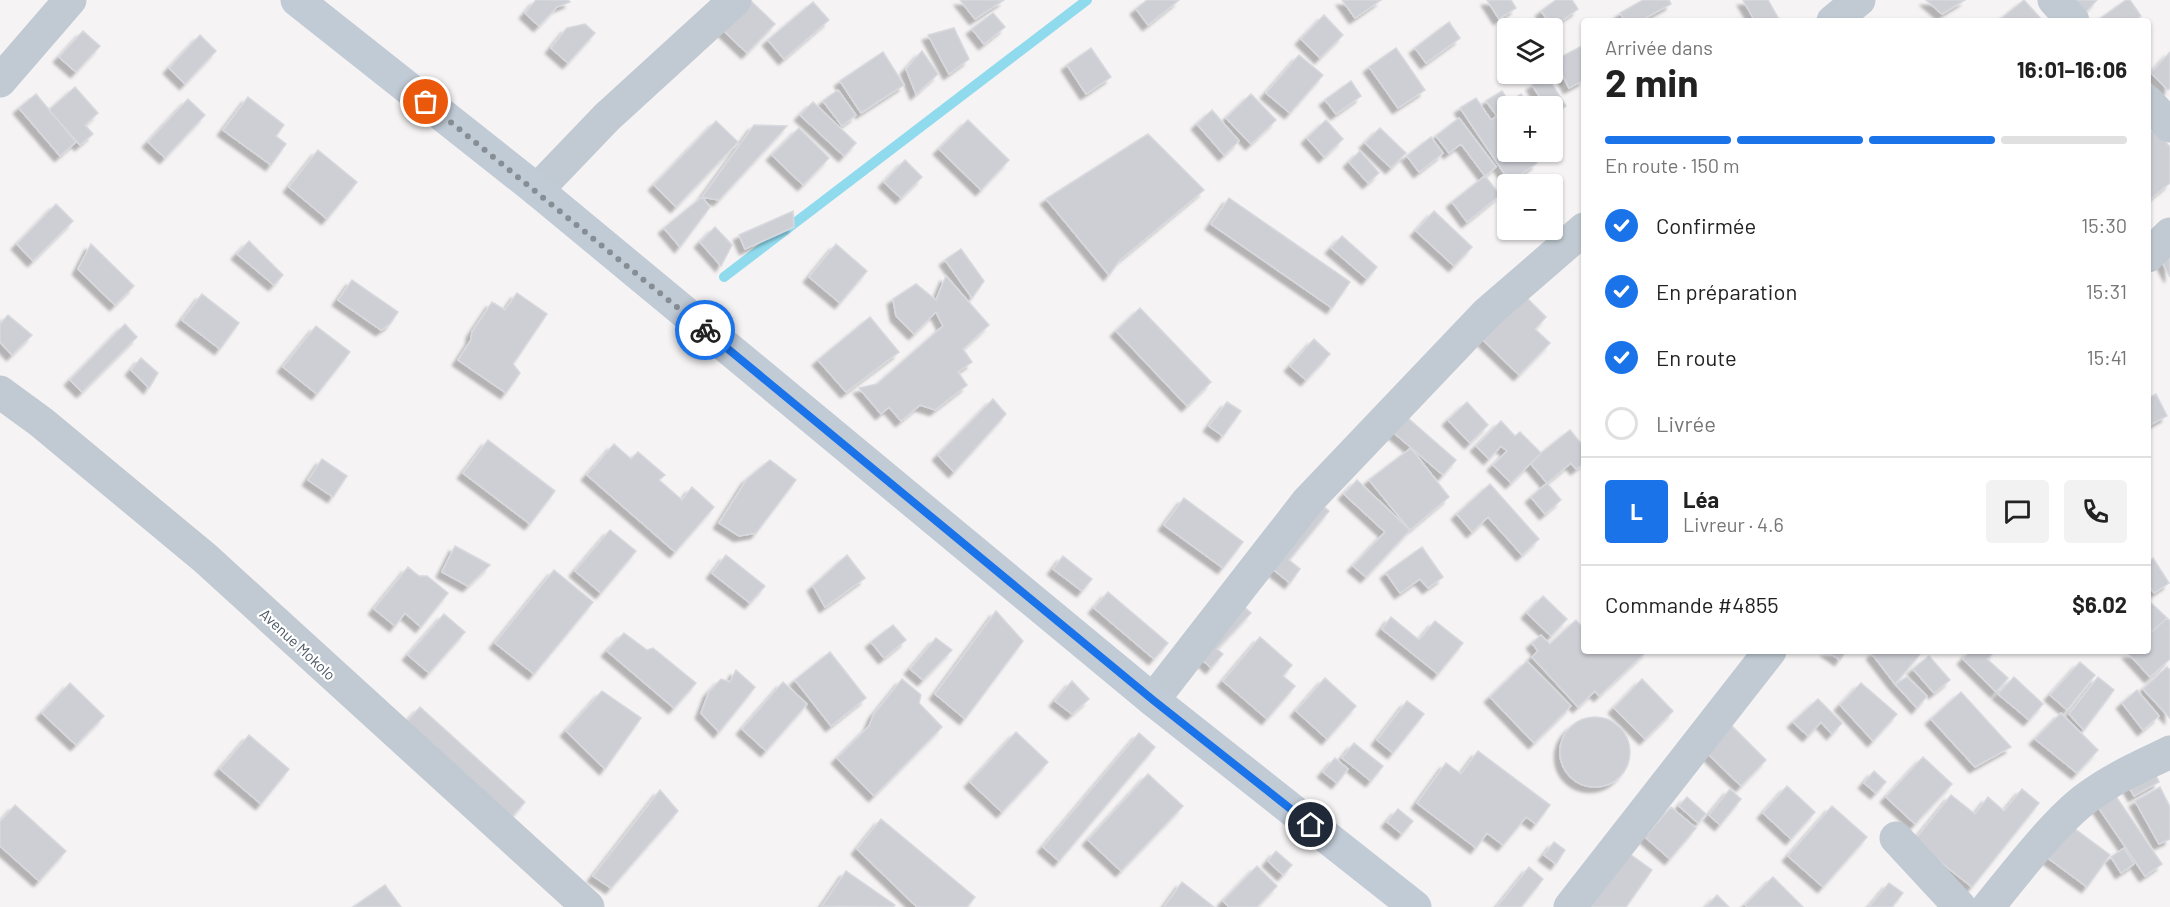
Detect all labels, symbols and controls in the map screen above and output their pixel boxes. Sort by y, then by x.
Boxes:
map controls [1497,18,1563,240]
button: layers [1497,18,1563,84]
text: Arrivée dans [1605,35,1713,59]
text: 16:01–16:06 [2017,56,2127,82]
text: 2 min [1605,58,1698,105]
pin [400,76,451,127]
icon: bag [409,85,442,118]
button: + [1497,96,1563,162]
text: En route · 150 m [1605,153,1740,177]
button: − [1497,174,1563,240]
icon: check [1605,209,1638,242]
text: Confirmée [1656,212,1756,238]
text: 15:30 [2081,213,2127,237]
icon: check [1605,275,1638,308]
text: En préparation [1656,278,1797,304]
text: 15:31 [2086,279,2127,303]
courier [675,300,735,360]
icon: bike [689,314,722,347]
icon: check [1605,341,1638,374]
text: En route [1656,344,1737,370]
text: 15:41 [2087,345,2127,369]
text: Livrée [1656,410,1716,436]
button: chat [1986,480,2049,543]
button: phone [2064,480,2127,543]
text: Léa [1683,486,1719,512]
text: L [1630,498,1643,524]
text: Livreur · 4.6 [1683,512,1784,536]
text: Commande #4855 [1605,591,1779,617]
text: $6.02 [2072,591,2127,617]
street label: Avenue Mokolo [257,604,339,684]
pin [1285,799,1336,850]
icon: home [1294,808,1327,841]

